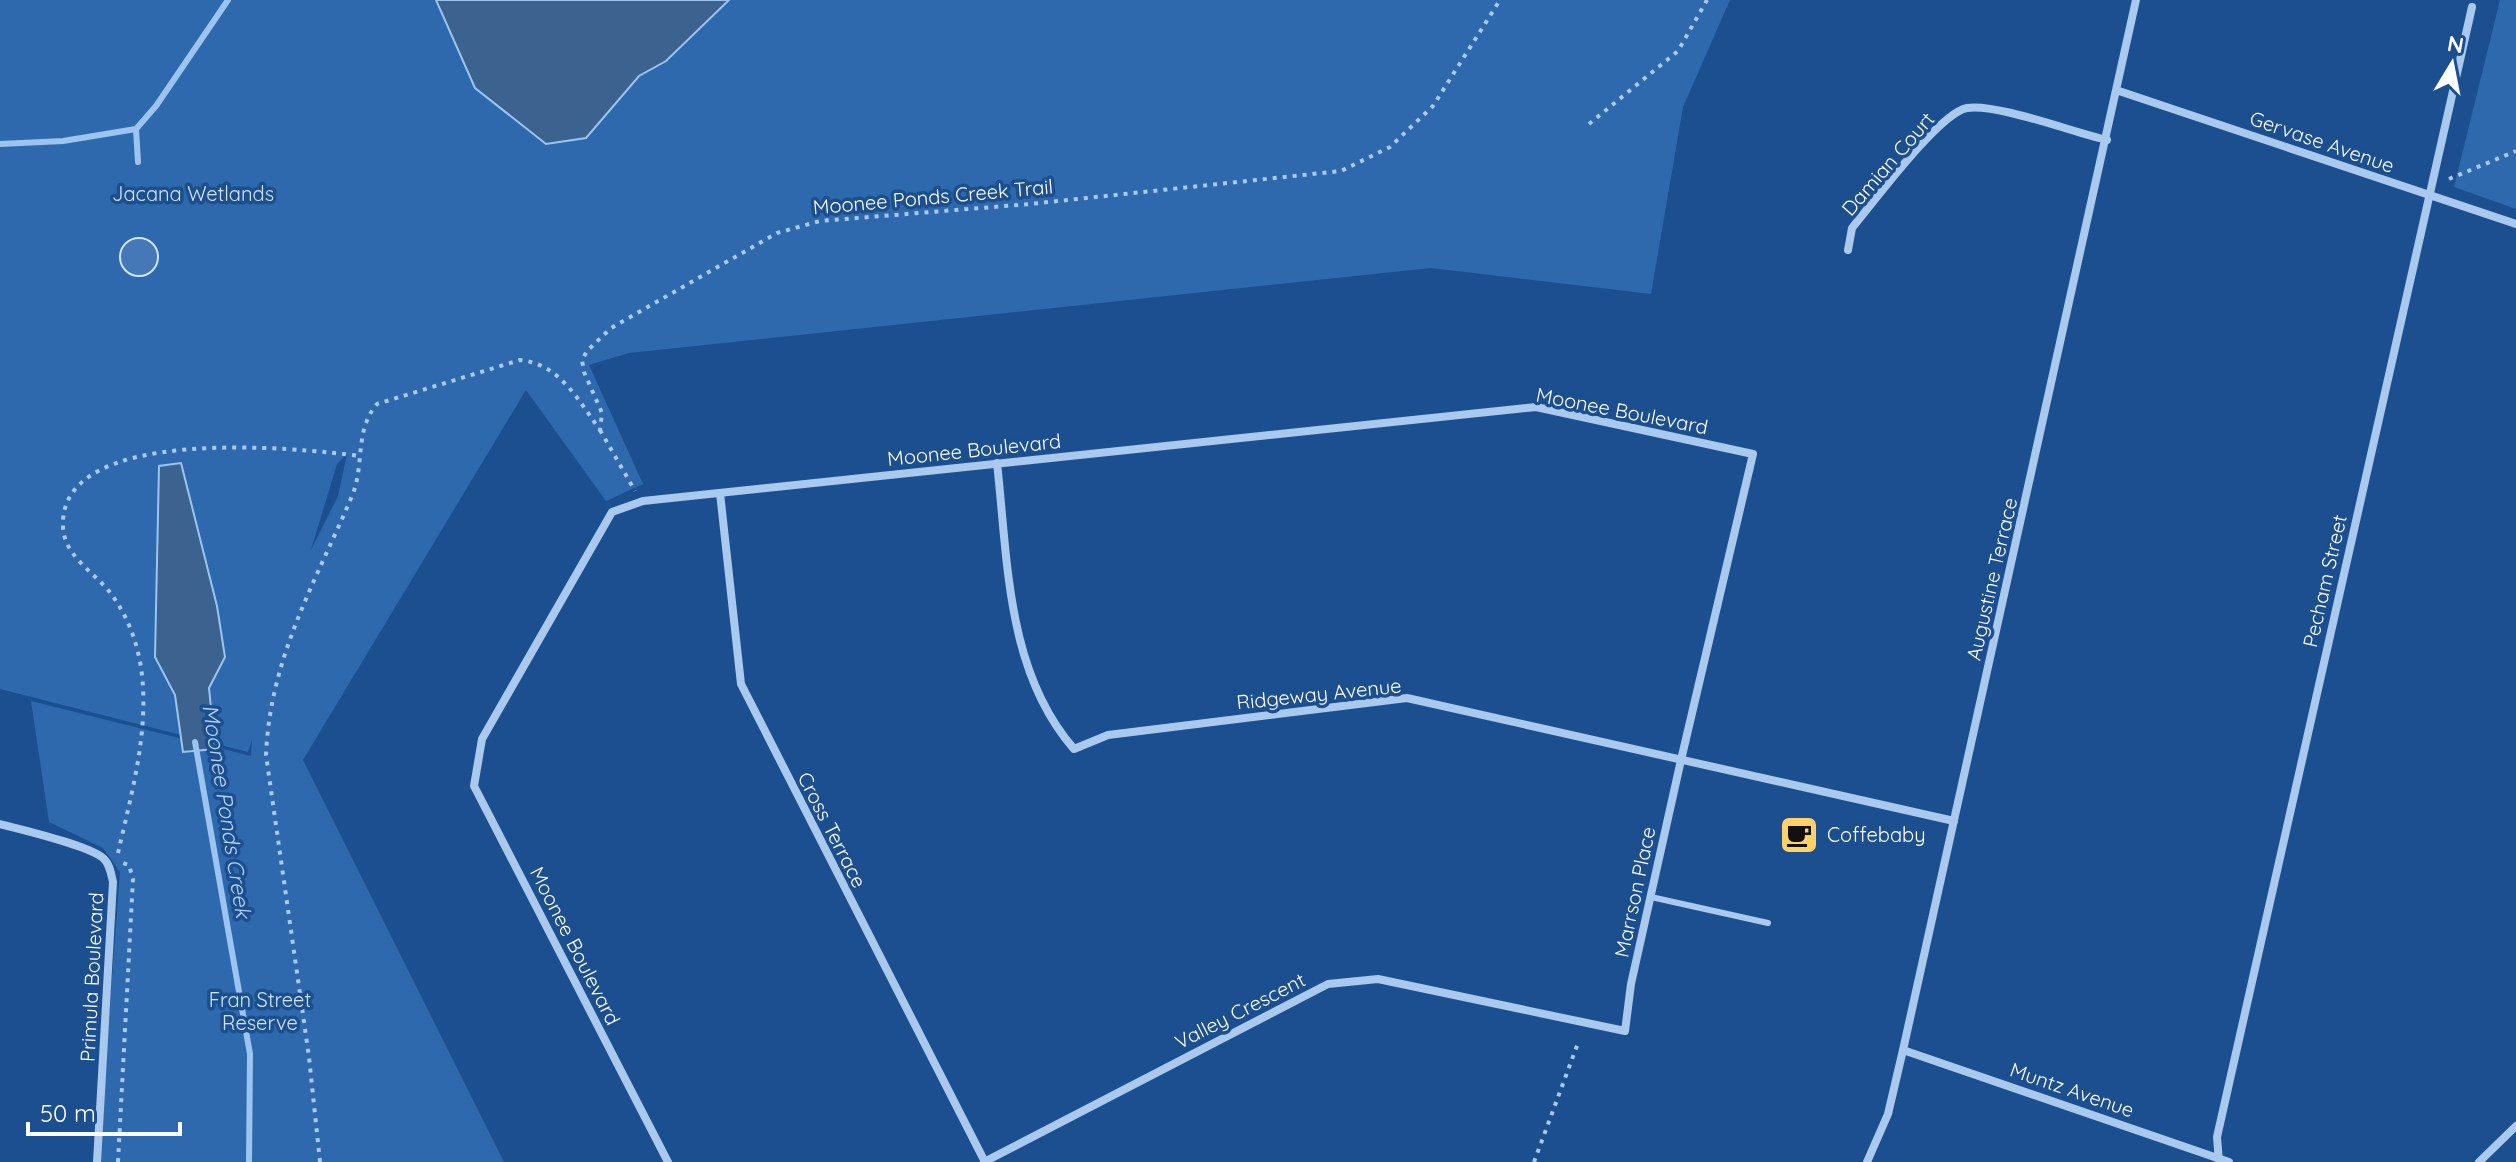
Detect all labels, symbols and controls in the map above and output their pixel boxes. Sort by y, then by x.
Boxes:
north arrow [2412,24,2492,104]
text: N [2445,29,2466,59]
street label: Gervase Avenue [2247,105,2398,178]
street label: Damian Court [1836,107,1940,221]
street label: Moonee Ponds Creek Trail [812,174,1054,219]
park label: Jacana Wetlands [112,181,274,206]
street label: Moonee Boulevard [1534,382,1710,439]
street label: Moonee Boulevard [886,428,1062,471]
street label: Augustine Terrace [1961,495,2022,663]
street label: Pecham Street [2297,512,2352,650]
street label: Ridgeway Avenue [1235,672,1403,715]
water label: Moonee Ponds Creek [196,702,258,922]
street label: Cross Terrace [793,768,872,892]
cafe icon: Coffebaby [1778,814,1820,856]
place label: Coffebaby [1827,822,1926,847]
street label: Marrson Place [1608,824,1661,959]
street label: Moonee Boulevard [525,862,626,1029]
street label: Primula Boulevard [75,892,108,1062]
street label: Valley Crescent [1170,967,1309,1054]
park label: Fran Street Reserve [209,987,311,1035]
street label: Muntz Avenue [2007,1057,2138,1122]
scale bar [28,1086,180,1136]
text: 50 m [40,1098,96,1128]

